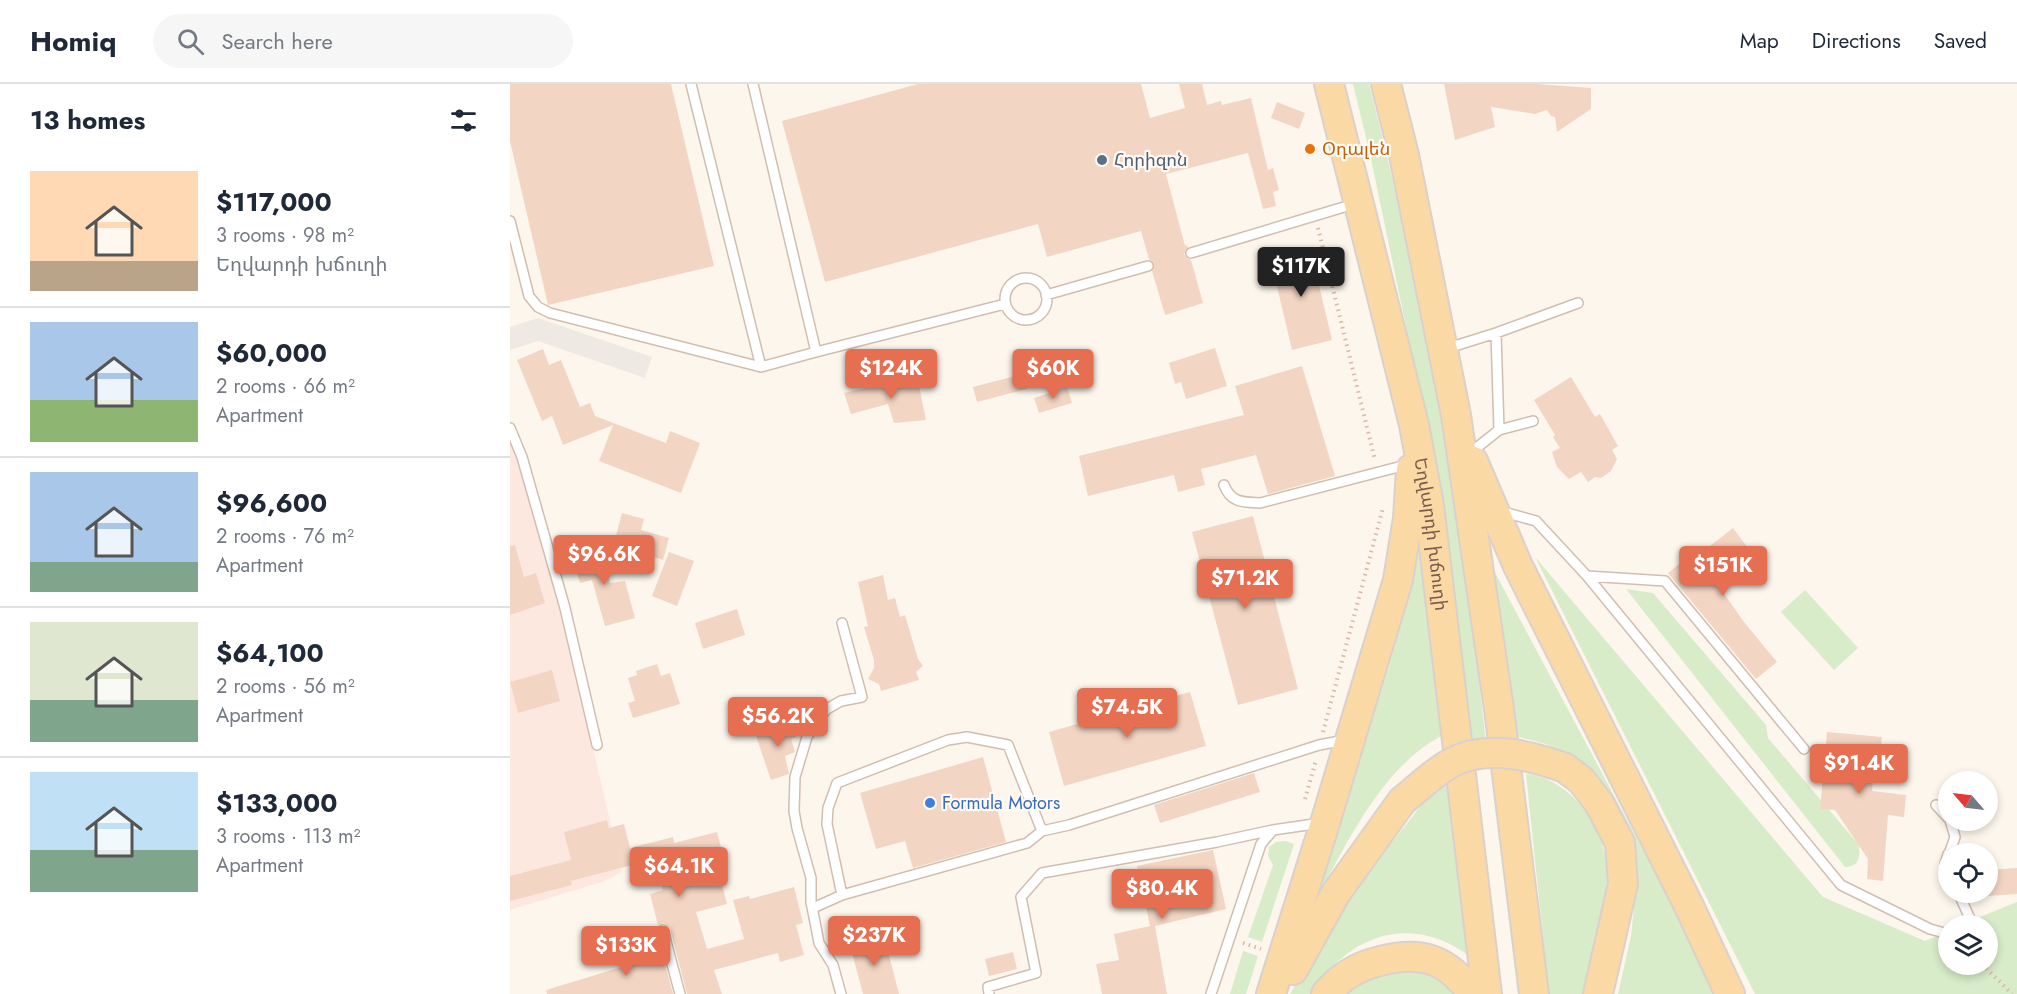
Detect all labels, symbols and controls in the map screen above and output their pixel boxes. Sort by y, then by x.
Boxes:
search box [153,14,573,68]
text: Homiq [30,21,117,62]
icon: search [174,25,207,58]
text: Search here [222,25,333,57]
text: Map [1740,26,1779,56]
text: Directions [1812,26,1901,56]
text: Saved [1934,26,1987,56]
text: 13 homes [30,101,145,139]
icon: filters [447,104,480,137]
place label: Օդալեն [1322,136,1390,162]
marker: Օդալեն [1303,142,1317,156]
place label: Հորիզոն [1114,147,1188,173]
marker: Հորիզոն [1095,153,1109,167]
text: $117,000 [216,183,332,221]
icon: home [78,195,150,267]
text: 3 rooms · 98 m² [216,221,354,250]
pin: $117K [1259,247,1343,298]
text: Եղվարդի խճուղի [216,250,387,279]
text: $117K [1272,252,1330,281]
text: $60,000 [216,334,327,372]
icon: home [78,346,150,418]
pin: $124K [849,349,933,400]
pin: $60K [1017,349,1089,400]
text: $124K [859,354,923,383]
text: $60K [1026,354,1080,383]
text: 2 rooms · 66 m² [216,372,355,401]
text: Apartment [216,401,303,430]
street label: Եղվարդի խճուղի [1407,455,1454,612]
text: $96,600 [216,484,327,522]
icon: home [78,496,150,568]
text: 2 rooms · 76 m² [216,522,354,551]
pin: $96.6K [555,535,653,586]
text: $96.6K [568,540,641,569]
pin: $151K [1681,546,1765,597]
text: Apartment [216,551,303,580]
text: $151K [1693,551,1753,580]
pin: $71.2K [1196,559,1294,610]
text: $71.2K [1211,564,1279,593]
text: $64,100 [216,634,324,672]
icon: home [78,646,150,718]
text: 2 rooms · 56 m² [216,672,355,701]
pin: $74.5K [1078,688,1176,739]
text: $74.5K [1091,693,1163,722]
pin: $56.2K [729,697,827,748]
text: Apartment [216,701,303,730]
text: $56.2K [742,702,814,731]
pin: $91.4K [1810,744,1908,795]
text: $91.4K [1824,749,1894,778]
north arrow [1938,771,1998,831]
map controls [1938,771,1998,975]
text: $133,000 [216,784,337,822]
place label: Formula Motors [942,790,1060,816]
icon: home [78,796,150,868]
marker: Formula Motors [923,796,937,810]
text: 3 rooms · 113 m² [216,822,360,851]
button: locate [1938,843,1998,903]
pin: $64.1K [630,847,728,898]
text: Apartment [216,851,303,880]
text: $64.1K [644,852,714,881]
pin: $80.4K [1113,869,1211,920]
text: $80.4K [1126,874,1198,903]
button: layers [1938,915,1998,975]
pin: $237K [832,916,916,967]
text: $237K [842,921,906,950]
pin: $133K [584,926,668,977]
text: $133K [595,931,657,960]

